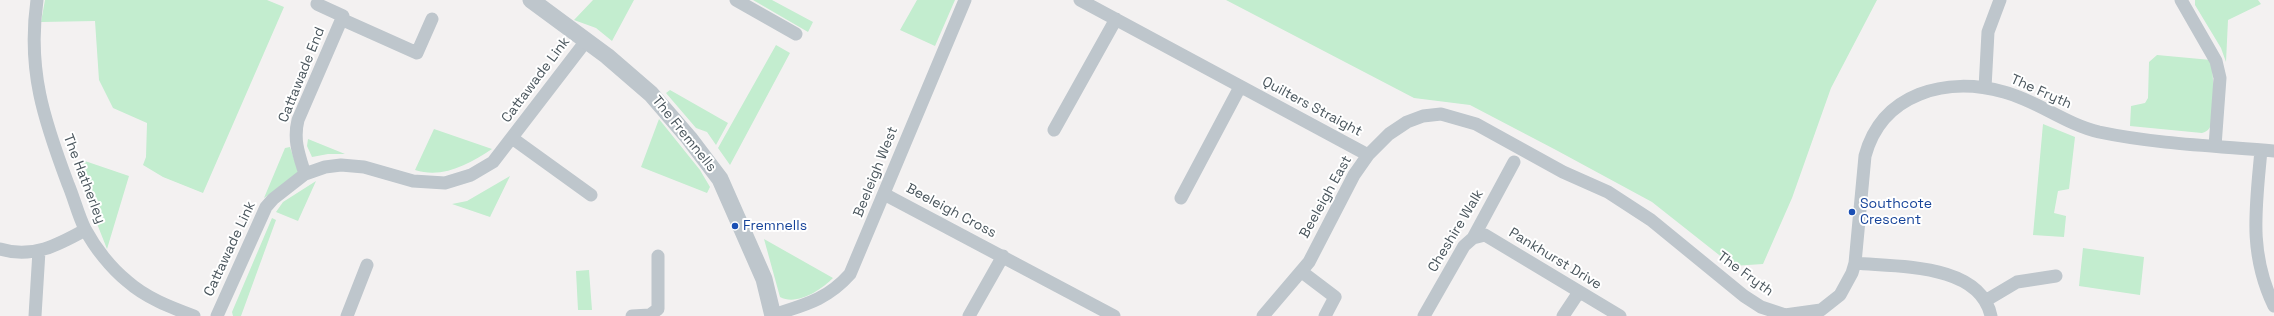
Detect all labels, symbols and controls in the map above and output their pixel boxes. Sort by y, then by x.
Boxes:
street label: Cattawade End [275,25,329,125]
street label: Cattawade Link [498,34,574,126]
street label: The Fryth [2008,71,2074,113]
street label: Quilters Straight [1259,74,1365,140]
street label: The Fremnells [648,93,720,175]
street label: Beeleigh West [850,124,902,220]
street label: The Hatherley [59,132,109,226]
street label: Beeleigh East [1296,153,1356,241]
street label: Beeleigh Cross [903,180,999,242]
street label: Cheshire Walk [1425,187,1487,275]
place label: Southcote Crescent [1860,196,1932,228]
street label: Cattawade Link [201,199,259,299]
marker: Southcote Crescent [1847,207,1857,217]
place label: Fremnells [743,218,807,234]
marker: Fremnells [730,221,740,231]
street label: Pankhurst Drive [1506,225,1604,293]
street label: The Fryth [1714,248,1776,300]

